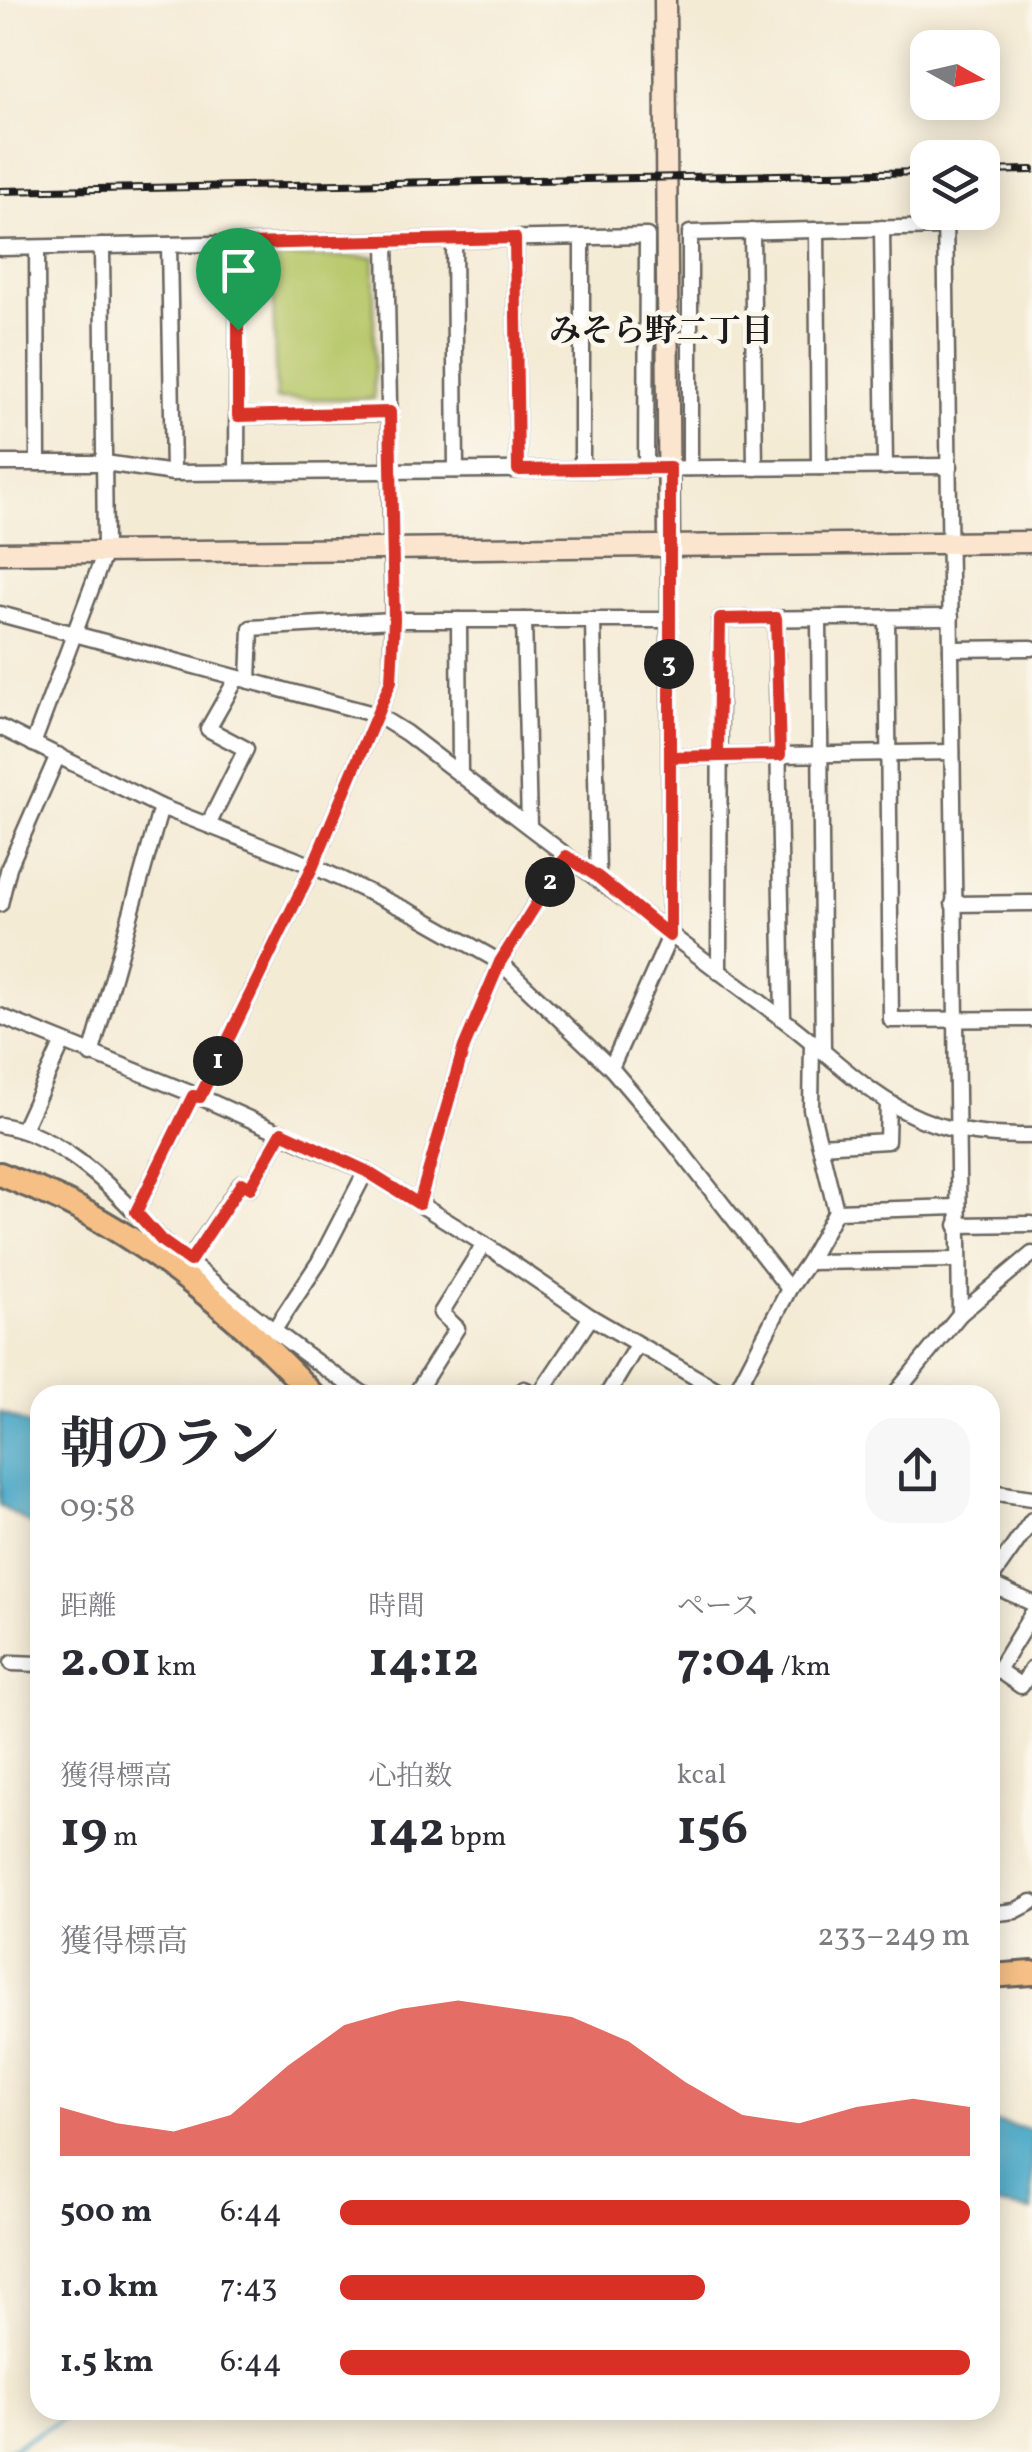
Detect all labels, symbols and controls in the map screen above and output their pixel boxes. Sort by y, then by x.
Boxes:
north arrow [910,30,1000,120]
map controls [910,30,1000,230]
button: layers [910,140,1000,230]
pin [196,228,281,331]
icon: arrive [211,243,266,298]
district label: みそら野二丁目 [549,311,773,355]
pin: 3 [644,639,694,689]
text: 3 [662,644,676,683]
pin: 2 [525,857,575,907]
text: 2 [543,862,557,901]
pin: 1 [193,1036,243,1086]
text: 1 [212,1041,224,1080]
text: 朝のラン [60,1410,280,1486]
button: share [865,1418,970,1523]
text: 09:58 [60,1486,135,1530]
text: 距離 [60,1588,116,1627]
text: 時間 [368,1588,424,1627]
text: ペース [677,1588,759,1627]
text: 2.01 [60,1627,151,1697]
text: 14:12 [368,1627,479,1697]
text: 7:04 [677,1627,775,1697]
text: km [151,1648,197,1687]
text: /km [775,1648,831,1687]
text: kcal [677,1756,726,1795]
text: 獲得標高 [60,1758,172,1797]
text: 心拍数 [368,1758,452,1797]
text: 156 [677,1795,748,1865]
text: 19 [60,1797,108,1867]
text: 142 [368,1797,445,1867]
text: m [108,1818,138,1857]
text: bpm [445,1818,506,1857]
text: 233–249 m [817,1915,970,1959]
text: 獲得標高 [60,1922,188,1966]
text: 500 m [60,2191,152,2235]
text: 6:44 [220,2191,282,2235]
text: 1.0 km [60,2266,158,2310]
text: 7:43 [220,2266,277,2310]
text: 1.5 km [60,2341,154,2385]
text: 6:44 [220,2341,282,2385]

